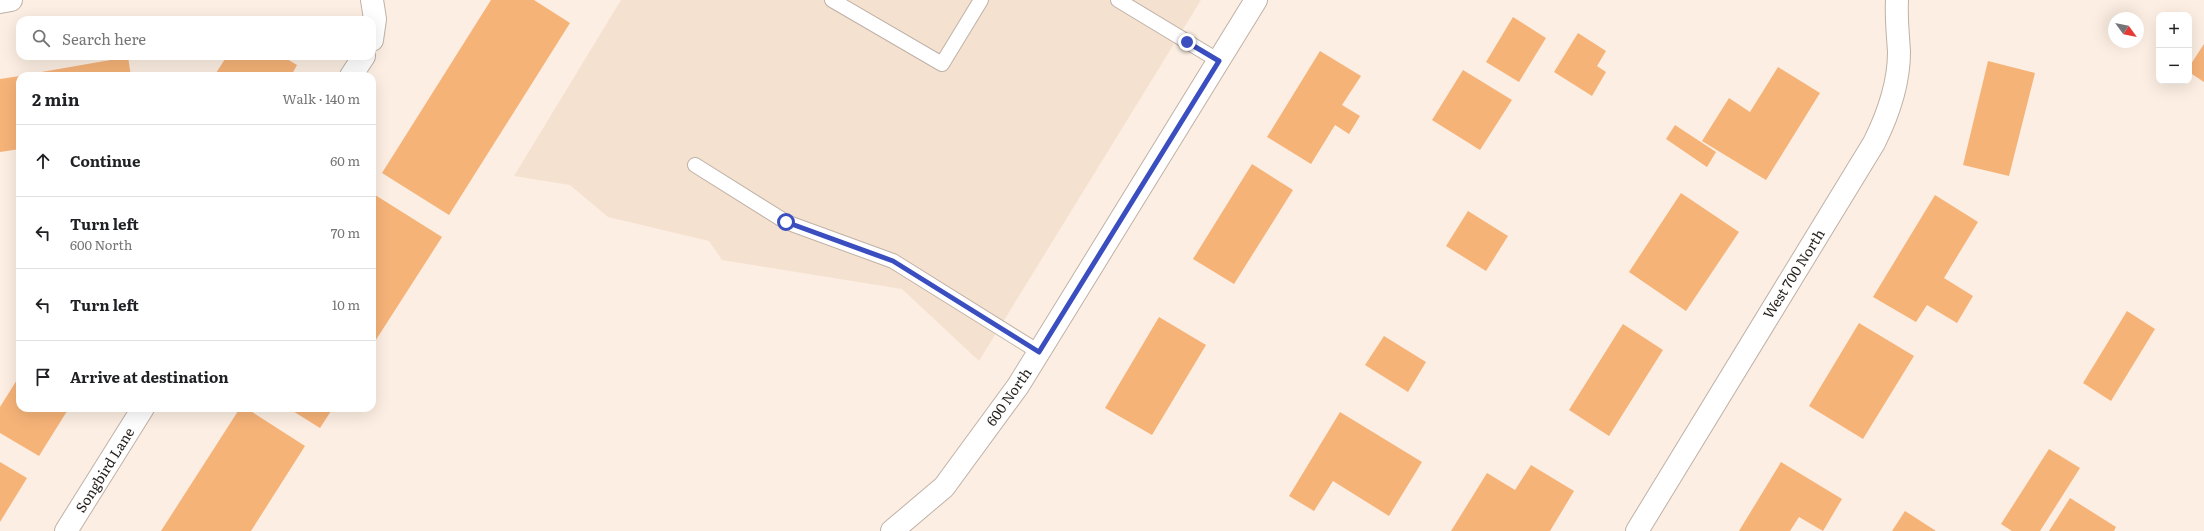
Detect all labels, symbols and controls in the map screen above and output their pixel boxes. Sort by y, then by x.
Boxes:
north arrow [2108,12,2144,48]
map controls [2156,12,2192,84]
button: + [2156,12,2192,48]
search box [16,16,376,60]
icon: search [30,27,52,49]
text: Search here [62,27,146,50]
route end [1178,33,1196,51]
button: − [2156,48,2192,84]
text: 2 min [32,86,80,111]
text: Walk · 140 m [283,89,360,108]
text: Continue [70,149,140,172]
icon: ahead [32,150,54,172]
text: 60 m [330,151,360,170]
text: Turn left [70,212,139,235]
route start [777,213,795,231]
icon: left [32,222,54,244]
text: 70 m [331,223,360,242]
street label: West 700 North [1758,225,1829,322]
text: 600 North [70,235,132,254]
text: Turn left [70,293,139,316]
icon: left [32,294,54,316]
text: 10 m [332,295,360,314]
street label: 600 North [981,363,1036,430]
text: Arrive at destination [70,365,229,388]
icon: arrive [32,366,54,388]
street label: Songbird Lane [70,423,138,516]

